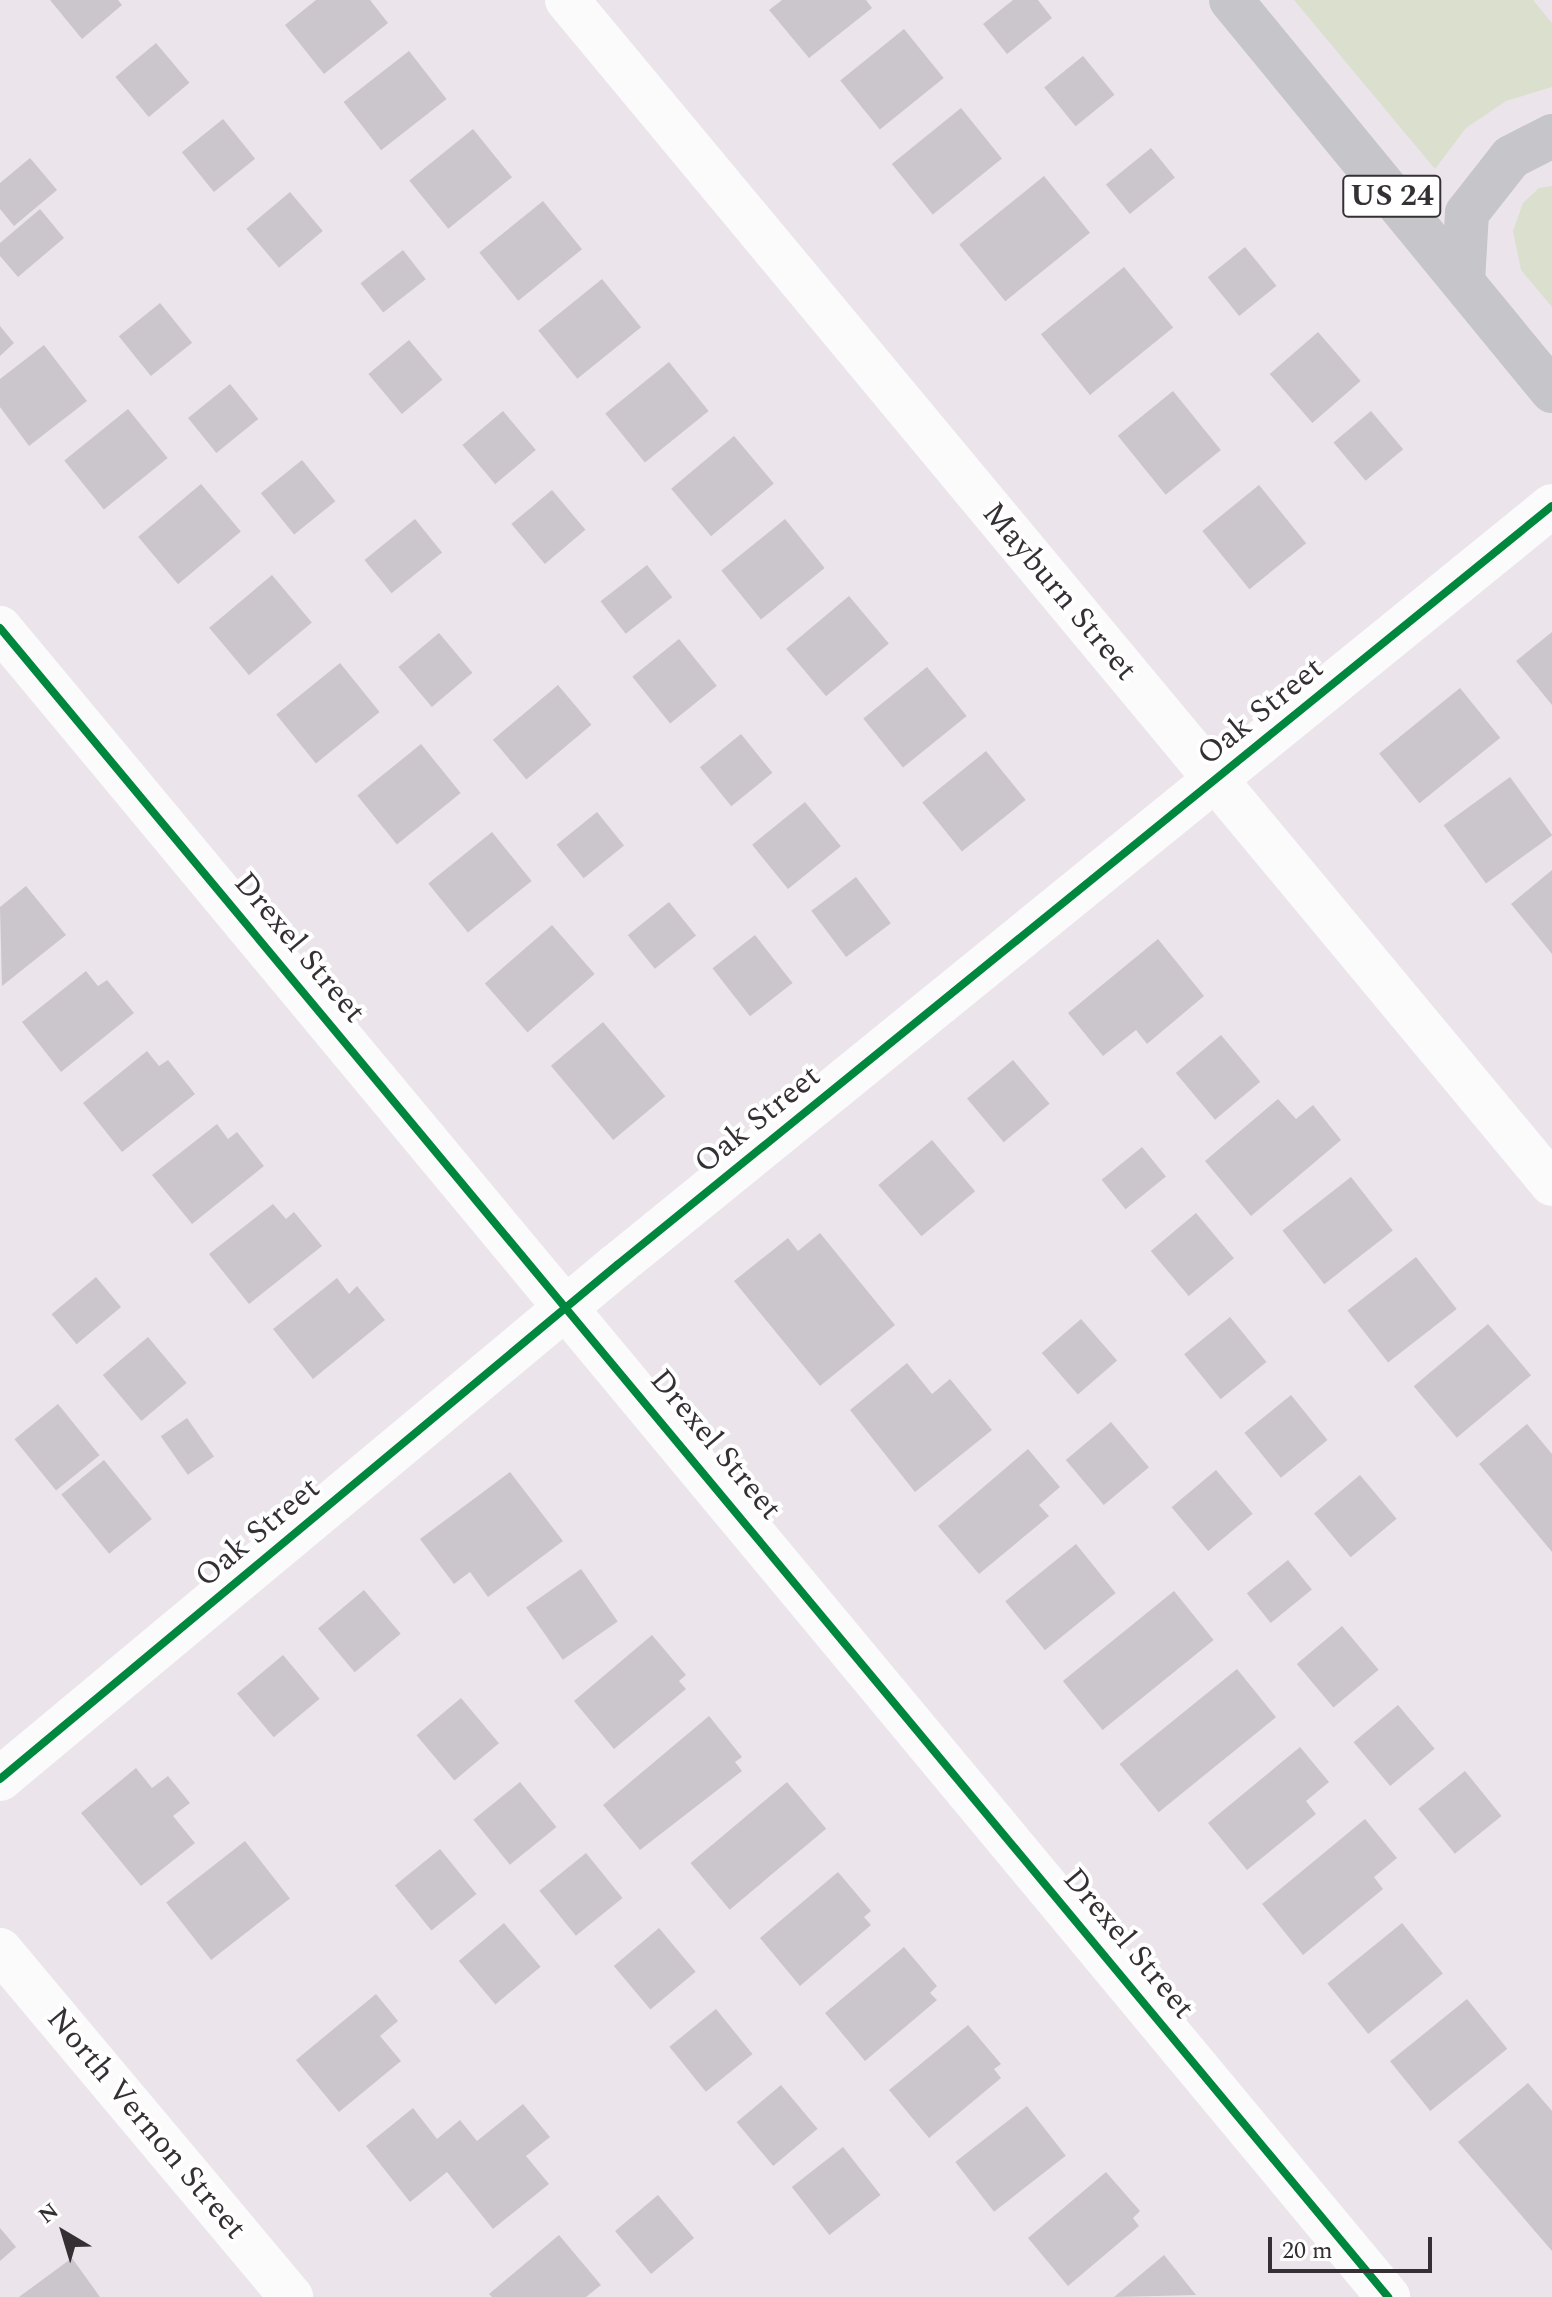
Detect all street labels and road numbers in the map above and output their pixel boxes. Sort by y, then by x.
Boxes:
road number: US 24 [1342,170,1442,222]
street label: Mayburn Street [973,495,1145,689]
street label: Oak Street [1190,650,1332,774]
street label: Drexel Street [225,865,373,1031]
street label: Oak Street [687,1058,829,1182]
street label: Drexel Street [641,1362,789,1528]
street label: Oak Street [188,1470,328,1596]
street label: Drexel Street [1054,1861,1202,2027]
street label: North Vernon Street [38,2000,254,2248]

